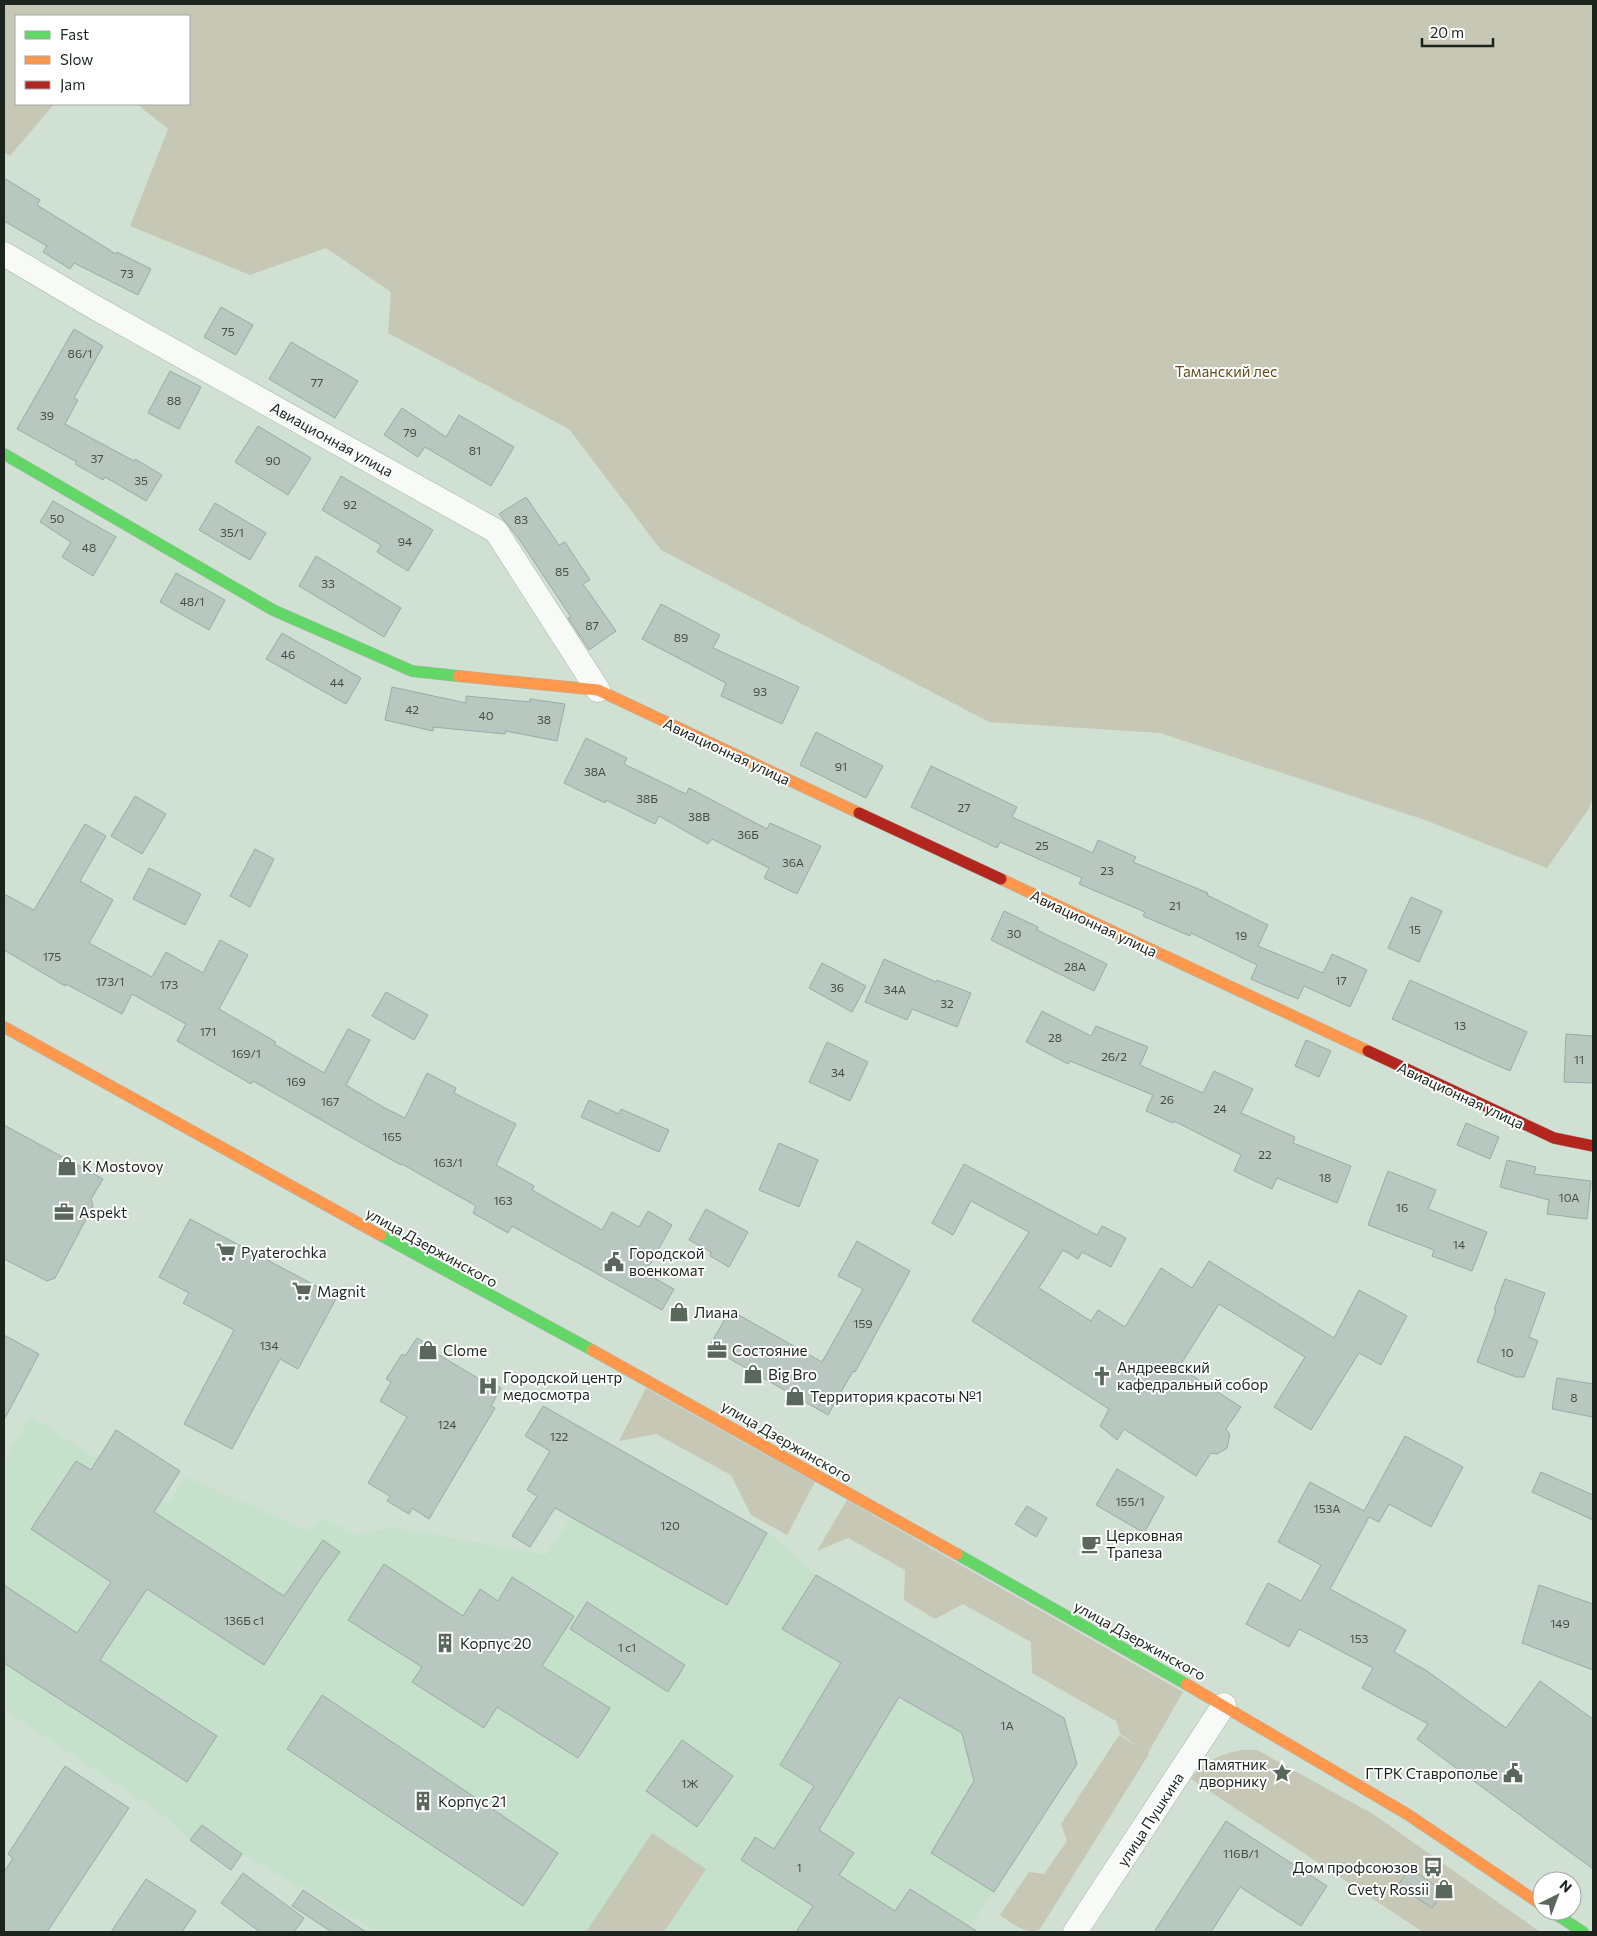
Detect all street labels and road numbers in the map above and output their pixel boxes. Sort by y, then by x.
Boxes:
street label: Авиационная улица [267,398,397,480]
street label: Авиационная улица [661,714,793,788]
street label: Авиационная улица [1028,886,1160,960]
street label: Авиационная улица [1395,1058,1527,1132]
street label: улица Дзержинского [363,1203,501,1291]
street label: улица Дзержинского [718,1396,856,1486]
street label: улица Дзержинского [1071,1596,1209,1684]
street label: улица Пушкина [1113,1769,1187,1869]

